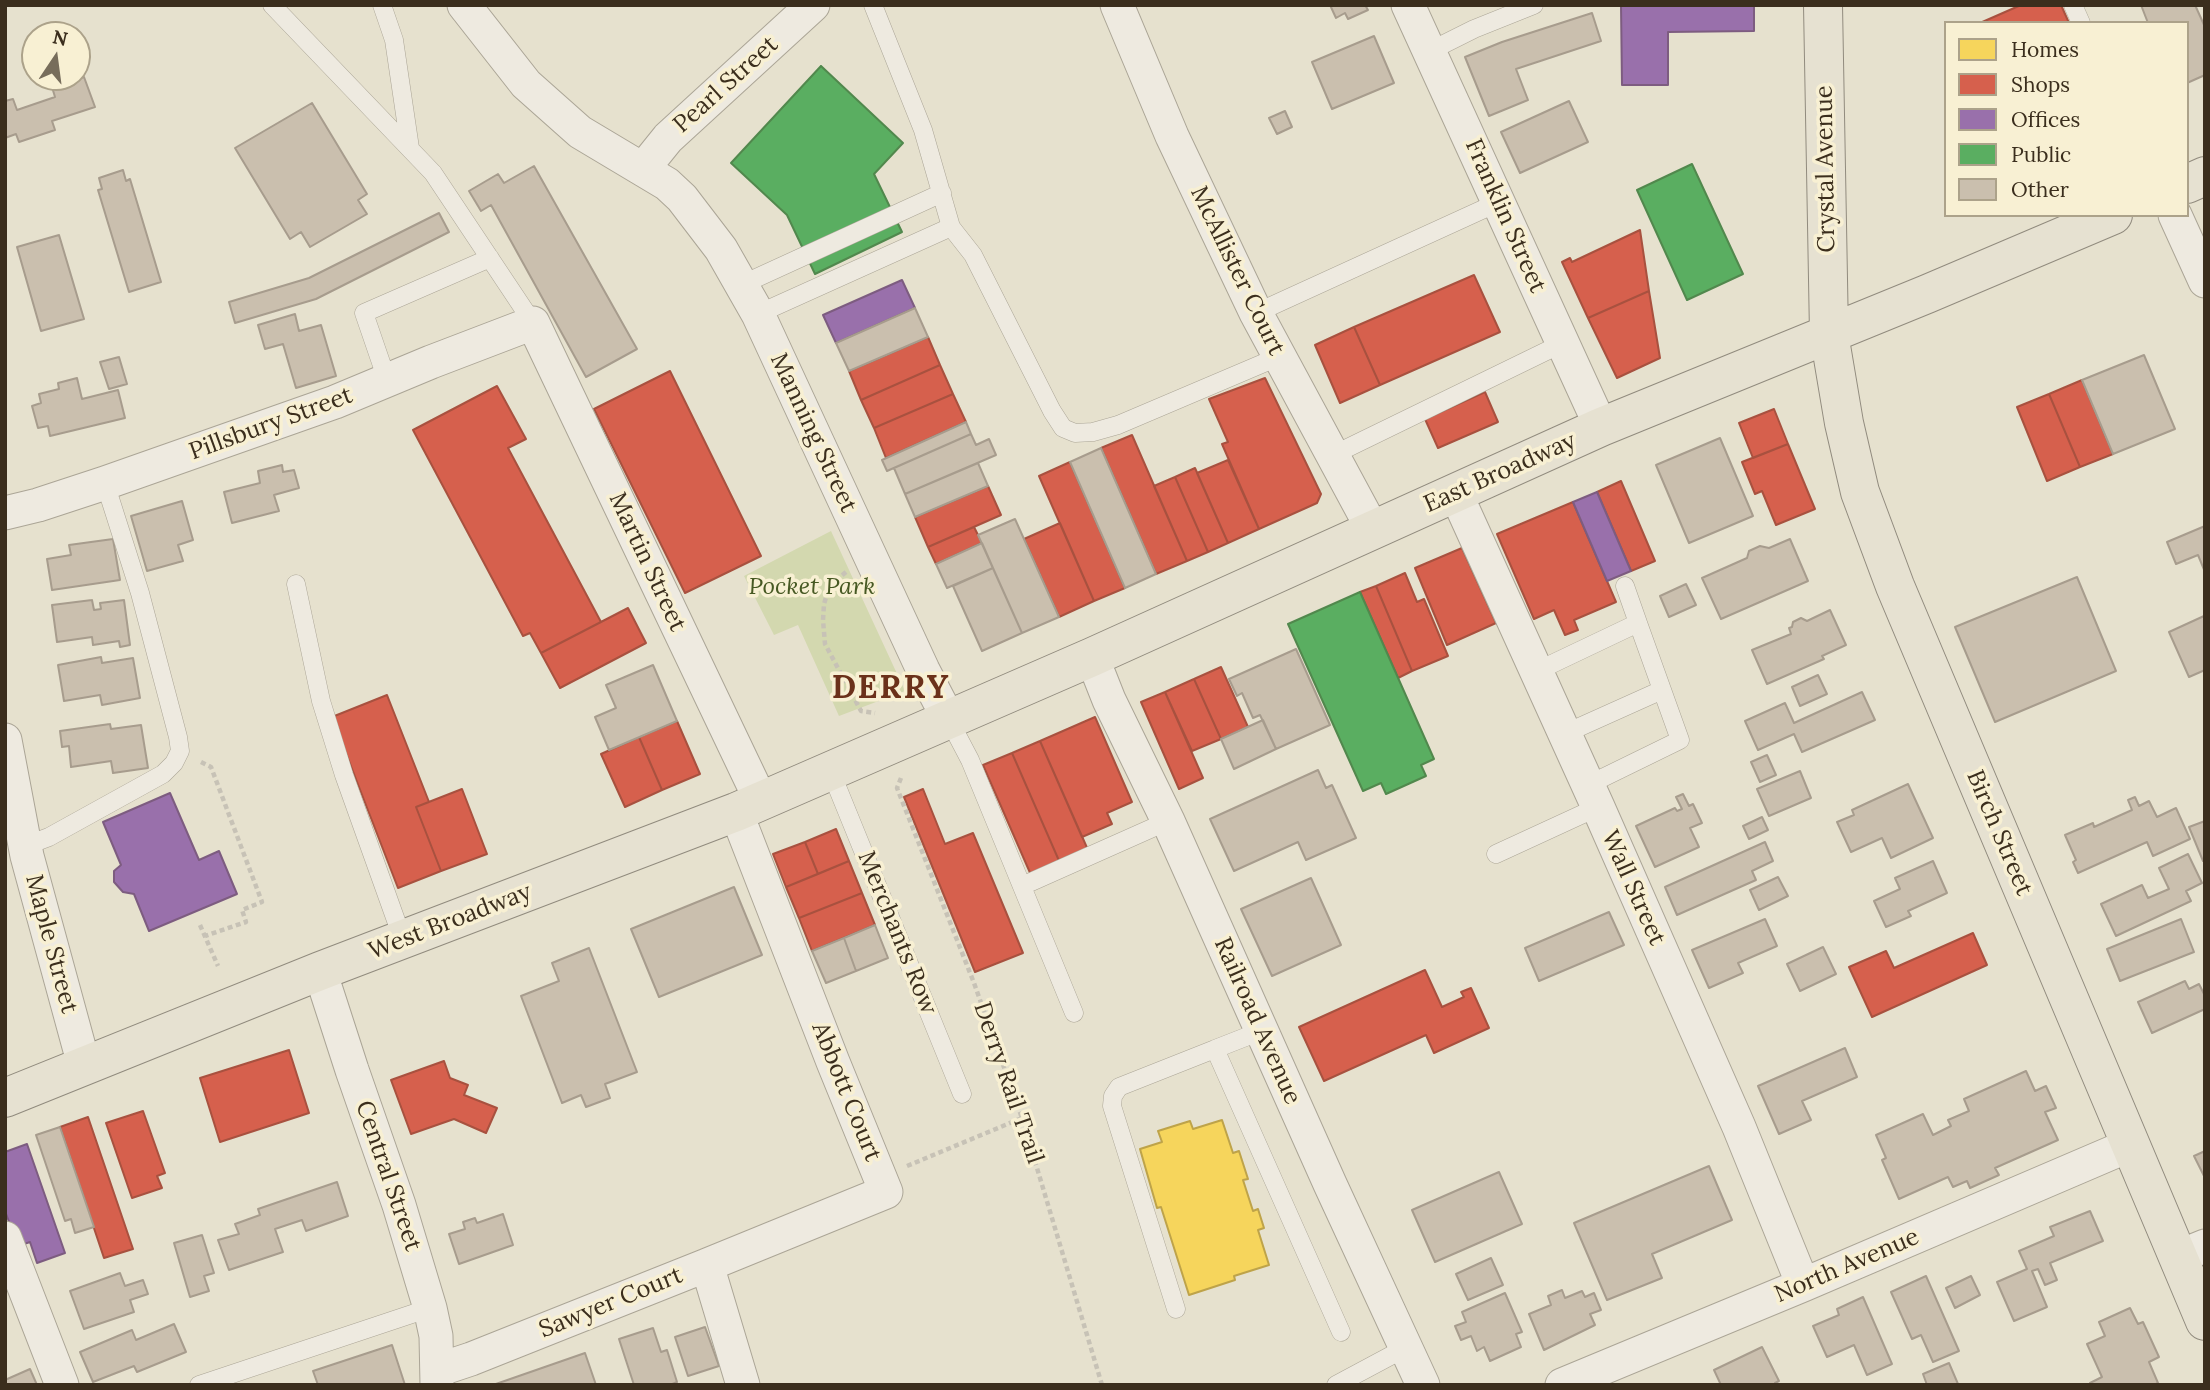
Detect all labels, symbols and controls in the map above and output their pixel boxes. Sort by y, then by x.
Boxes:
north arrow [21,21,91,91]
legend [1944,21,2189,217]
text: N [50,24,70,51]
street label: Pearl Street [668,31,784,139]
text: Homes [2011,36,2079,63]
text: Shops [2011,71,2070,98]
street label: Crystal Avenue [1810,85,1842,253]
text: Offices [2011,106,2080,133]
street label: Franklin Street [1458,135,1552,297]
text: Public [2011,141,2071,168]
text: Other [2011,176,2069,203]
street label: McAllister Court [1184,182,1290,360]
street label: Manning Street [764,349,862,517]
street label: Pillsbury Street [185,381,357,467]
street label: East Broadway [1419,427,1581,519]
street label: Martin Street [602,488,692,636]
park label: Pocket Park [748,573,876,601]
district label: DERRY [832,670,950,708]
street label: Birch Street [1960,766,2038,900]
street label: Wall Street [1595,826,1671,950]
street label: Merchants Row [851,847,943,1019]
street label: Maple Street [19,871,83,1017]
street label: West Broadway [365,878,535,966]
street label: Railroad Avenue [1207,933,1307,1109]
street label: Derry Rail Trail [967,998,1049,1168]
street label: Abbott Court [805,1018,887,1166]
street label: Central Street [349,1097,427,1255]
street label: North Avenue [1770,1223,1924,1309]
street label: Sawyer Court [535,1261,687,1345]

